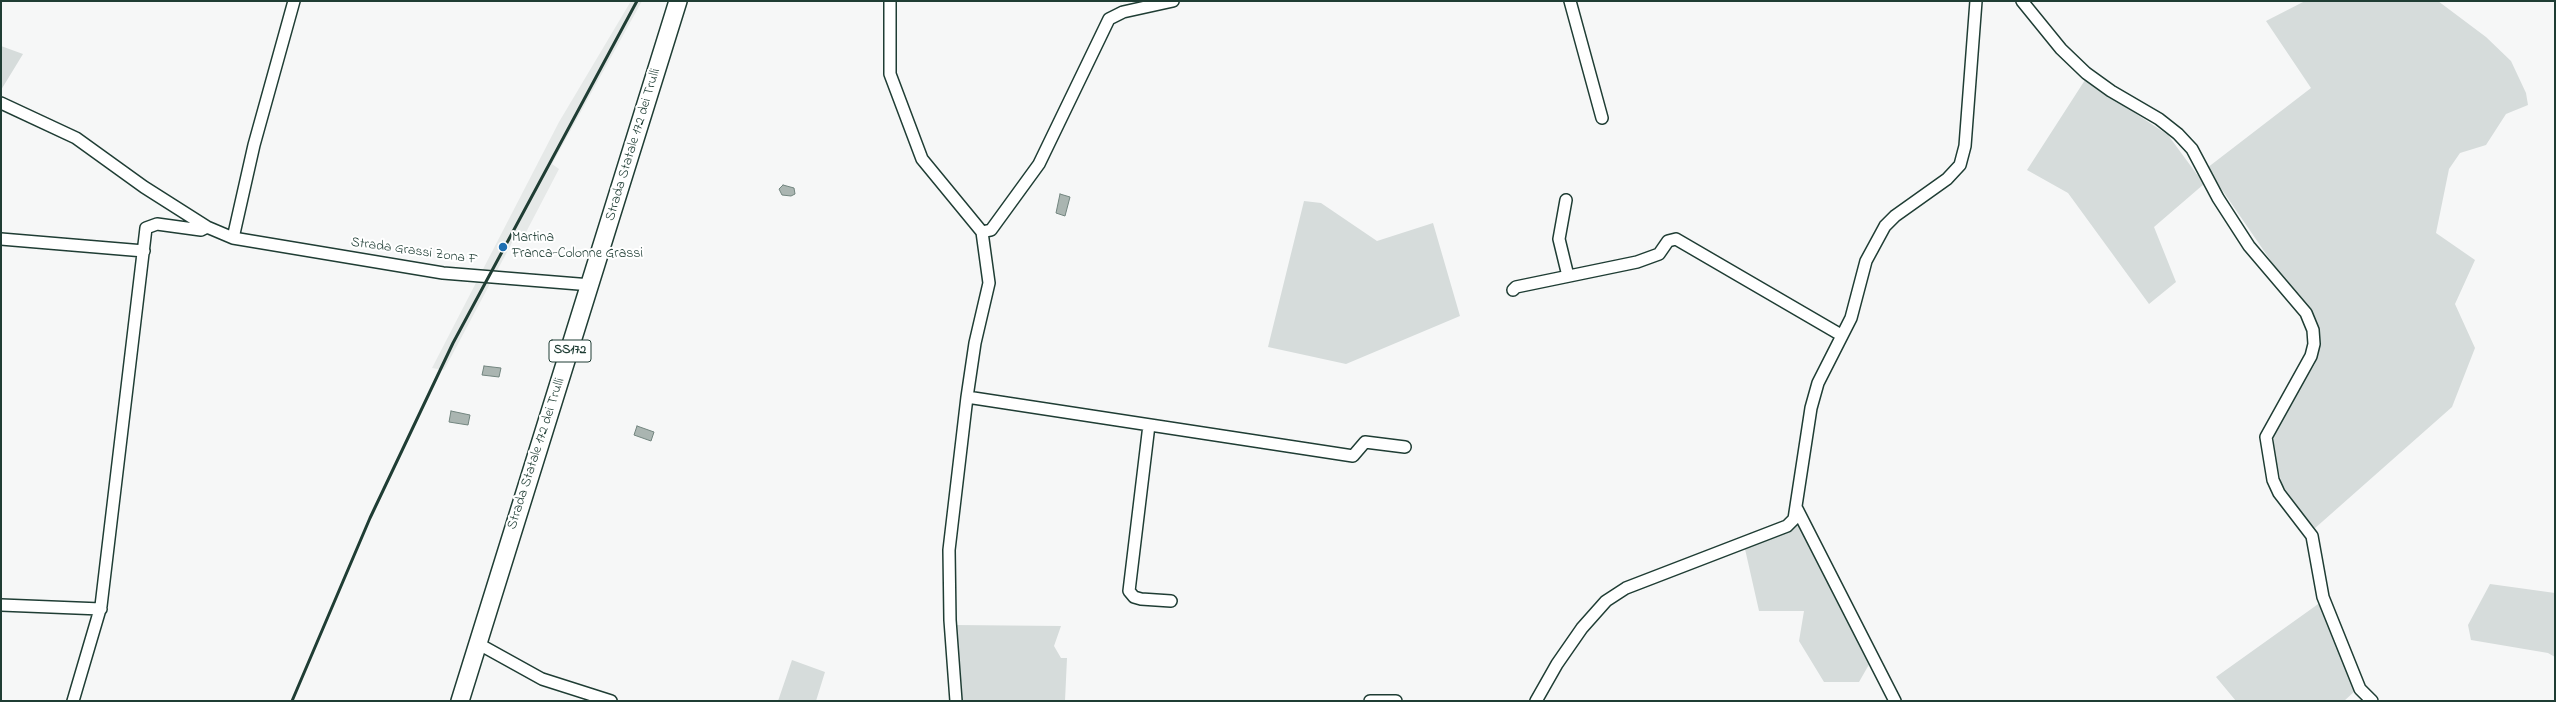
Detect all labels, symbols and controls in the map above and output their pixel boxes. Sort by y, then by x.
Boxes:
street label: Strada Statale 172 dei Trulli [603,67,665,223]
place label: Martina Franca-Colonne Grassi [512,231,643,264]
street label: Strada Grassi Zona F [350,235,478,269]
marker: Martina Franca-Colonne Grassi [497,241,509,253]
road number: SS172 [549,340,591,362]
street label: Strada Statale 172 dei Trulli [505,376,569,532]

